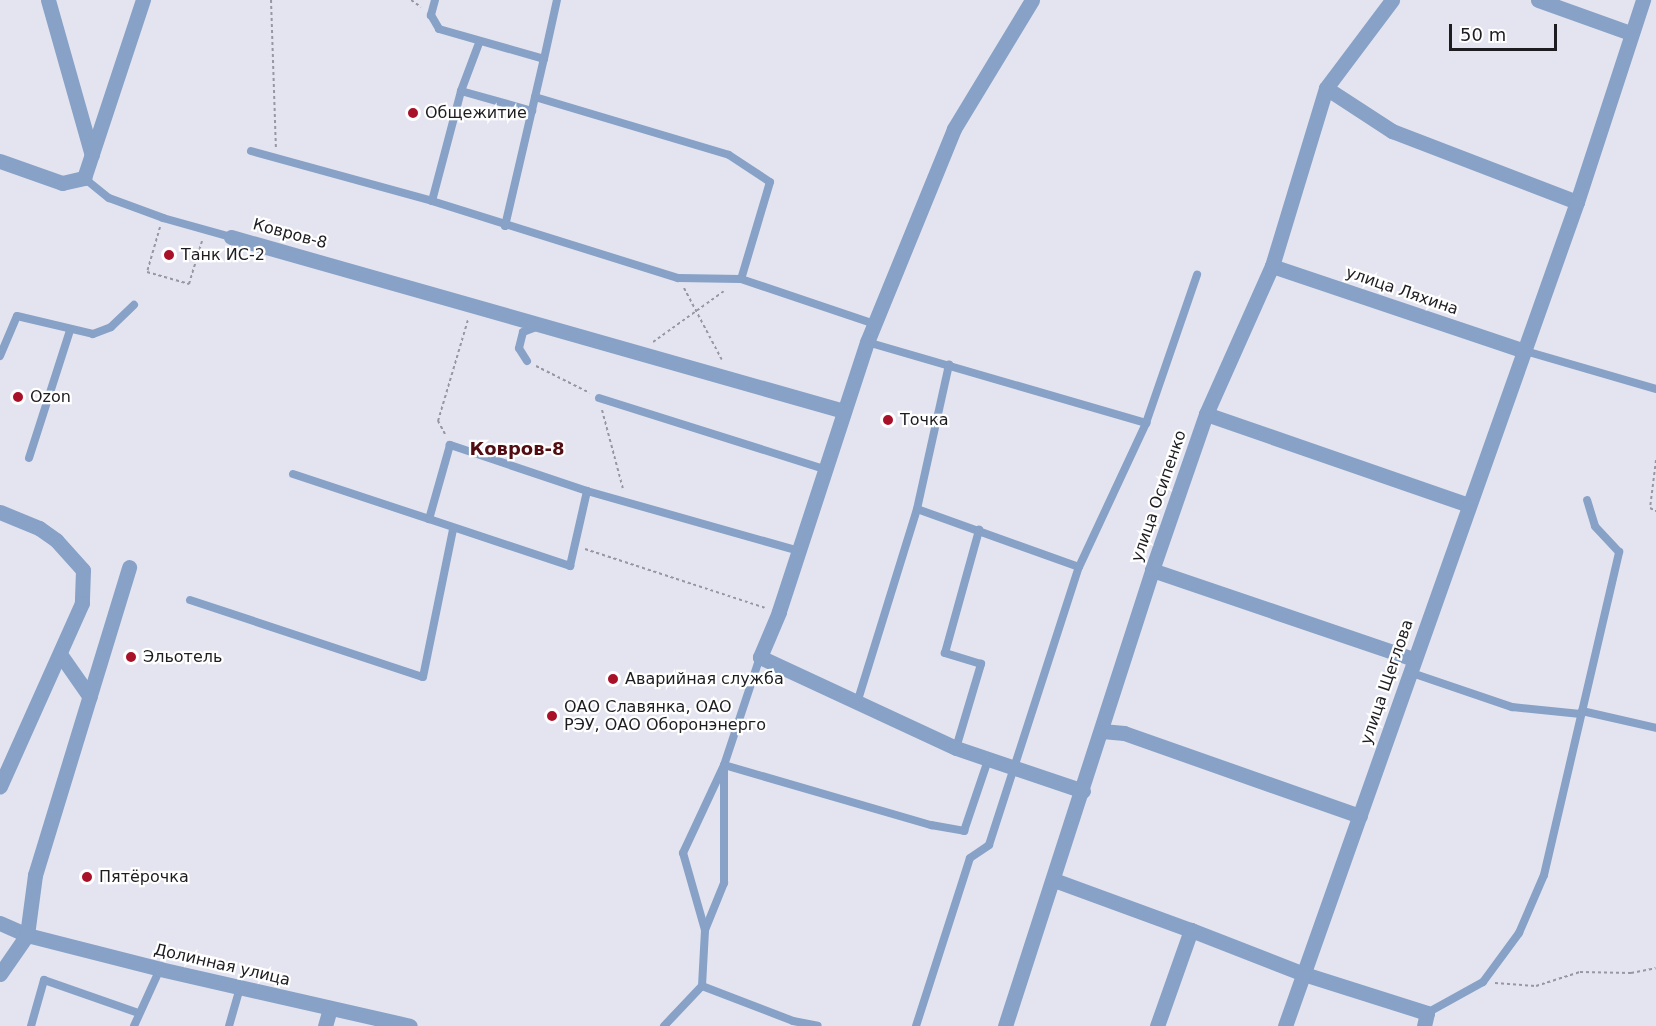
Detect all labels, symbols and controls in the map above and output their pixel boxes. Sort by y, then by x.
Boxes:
scale bar [1452,12,1560,50]
text: 50 m [1460,24,1506,45]
place label: Общежитие [425,103,527,123]
marker: Общежитие [406,106,420,120]
street label: Ковров-8 [251,215,329,253]
place label: Танк ИС-2 [181,245,265,265]
marker: Танк ИС-2 [162,248,176,262]
street label: улица Ляхина [1343,263,1461,319]
place label: Ozon [30,387,71,407]
marker: Ozon [11,390,25,404]
place label: Точка [900,410,948,430]
marker: Точка [881,413,895,427]
street label: улица Осипенко [1127,428,1191,564]
district label: Ковров-8 [469,438,565,460]
street label: улица Щеглова [1357,617,1417,747]
place label: Эльотель [143,647,222,667]
marker: Эльотель [124,650,138,664]
place label: Аварийная служба [625,669,784,689]
marker: Аварийная служба [606,672,620,686]
place label: ОАО Славянка, ОАО РЭУ, ОАО Оборонэнерго [564,697,766,735]
marker: ОАО Славянка, ОАО РЭУ, ОАО Оборонэнерго [545,709,559,723]
place label: Пятёрочка [99,867,189,887]
marker: Пятёрочка [80,870,94,884]
street label: Долинная улица [152,940,292,990]

